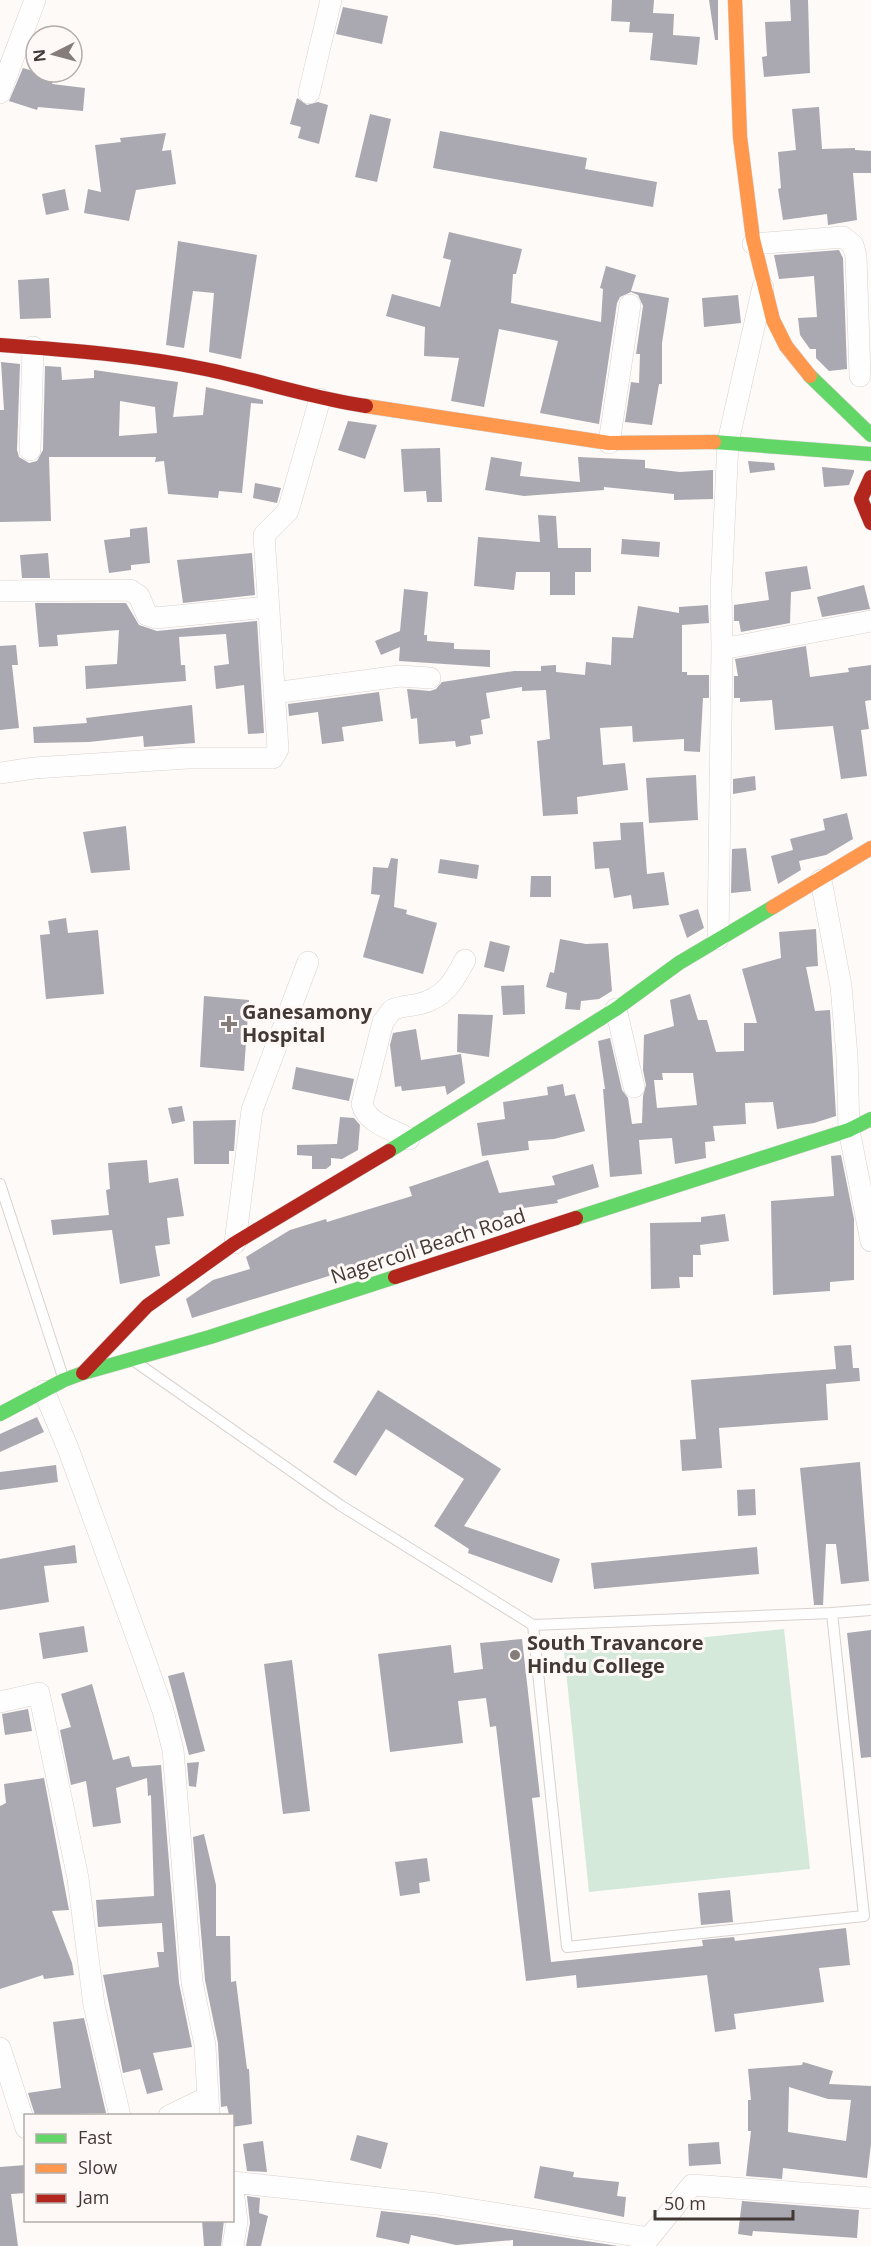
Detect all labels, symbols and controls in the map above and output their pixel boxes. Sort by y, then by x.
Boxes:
north arrow [24,24,84,84]
text: N [27,48,51,63]
place label: Ganesamony Hospital [242,998,373,1048]
marker: Ganesamony Hospital [220,1015,238,1033]
street label: Nagercoil Beach Road [327,1201,529,1290]
place label: South Travancore Hindu College [527,1629,703,1679]
marker: South Travancore Hindu College [508,1648,522,1662]
legend [24,2114,234,2222]
text: Fast [78,2125,112,2149]
text: Slow [78,2155,117,2179]
scale bar [655,2183,793,2221]
text: Jam [76,2185,110,2209]
text: 50 m [664,2191,706,2215]

